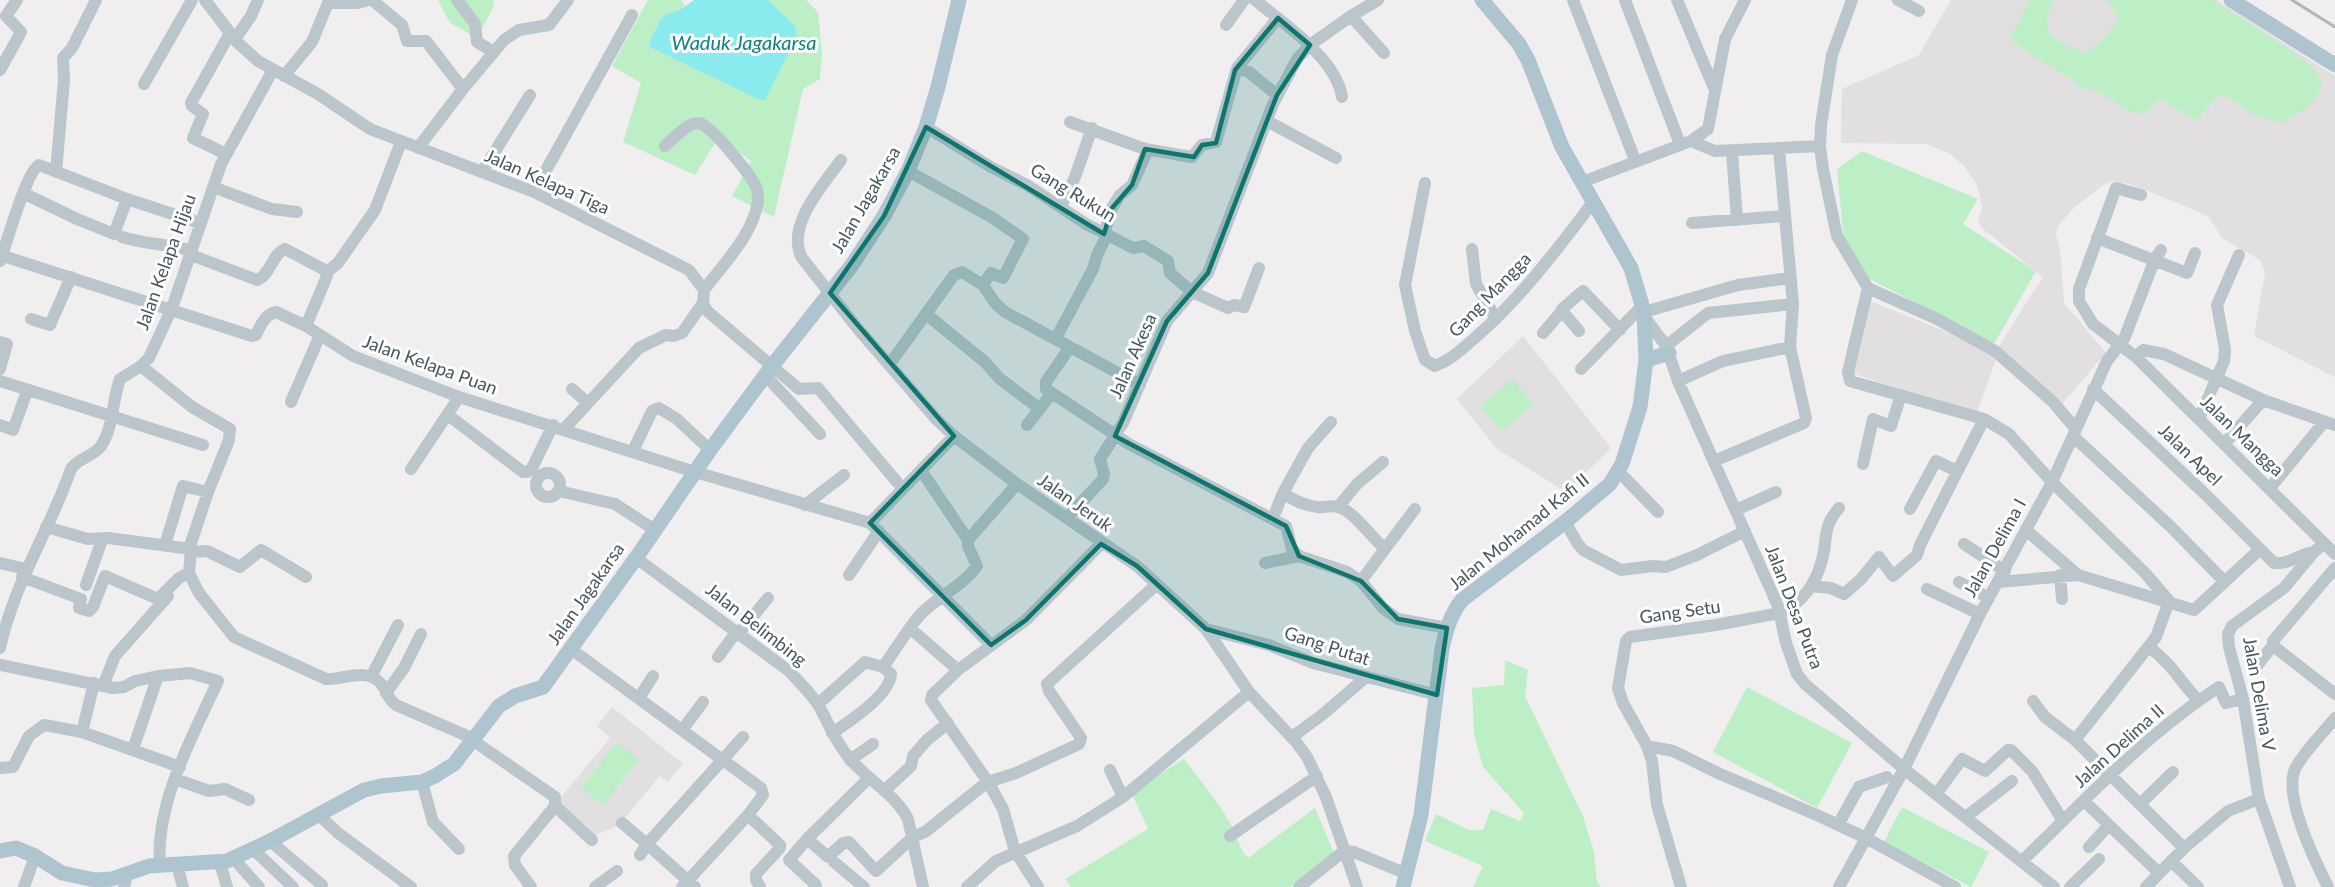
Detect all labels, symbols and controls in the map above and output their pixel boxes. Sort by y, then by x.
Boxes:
water label: Waduk Jagakarsa [672,30,816,54]
street label: Jalan Jagakarsa [826,142,904,257]
street label: Jalan Kelapa Tiga [482,144,613,218]
street label: Gang Rukun [1027,158,1120,226]
street label: Jalan Kelapa Hijau [130,191,200,333]
street label: Gang Mangga [1443,247,1535,341]
street label: Jalan Akesa [1104,310,1161,401]
street label: Jalan Kelapa Puan [360,330,501,399]
street label: Jalan Mangga [2197,390,2289,480]
street label: Jalan Apel [2154,419,2227,490]
street label: Jalan Jeruk [1034,468,1118,536]
street label: Jalan Mohamad Kafi II [1444,468,1593,594]
street label: Jalan Delima I [1958,494,2030,601]
street label: Jalan Jagakarsa [542,538,628,649]
street label: Jalan Desa Putra [1761,542,1829,672]
street label: Jalan Belimbing [702,578,812,671]
street label: Gang Setu [1638,594,1722,628]
street label: Gang Putat [1282,621,1373,669]
street label: Jalan Delima V [2239,635,2281,753]
street label: Jalan Delima II [2069,699,2168,792]

